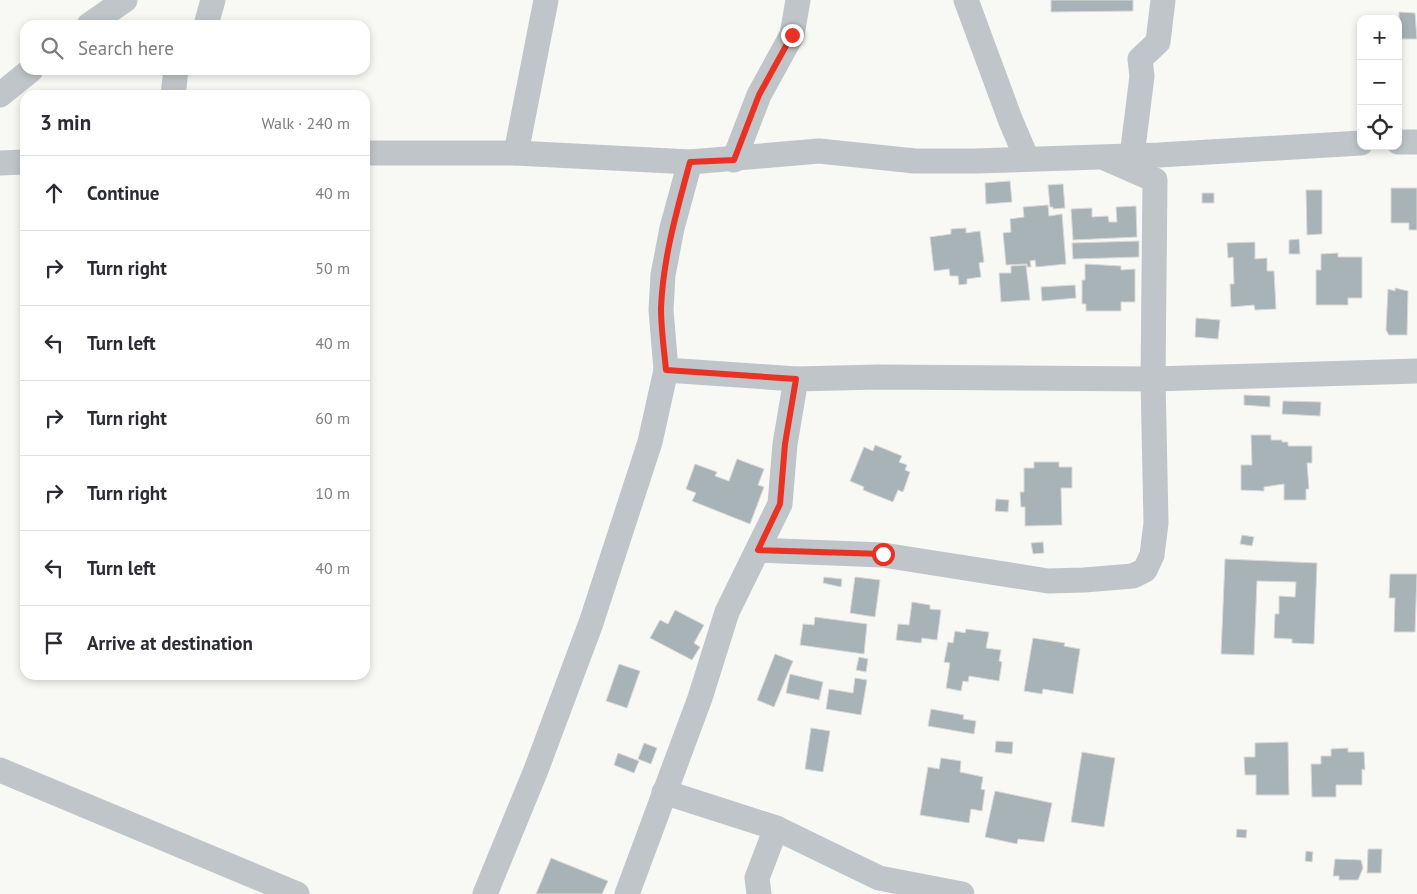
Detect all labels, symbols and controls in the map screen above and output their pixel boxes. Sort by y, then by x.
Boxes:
map controls [1357,15,1402,150]
button: + [1357,15,1402,60]
search box [20,20,370,75]
route end [781,24,804,47]
icon: search [38,34,66,62]
text: Search here [78,36,174,60]
button: − [1357,60,1402,105]
button: locate [1357,105,1402,150]
text: 3 min [40,109,91,136]
text: Walk · 240 m [261,113,350,133]
icon: ahead [40,179,68,207]
text: Continue [87,181,159,205]
text: 40 m [315,183,350,203]
icon: right [40,254,68,282]
text: Turn right [87,256,167,280]
text: 50 m [315,258,350,278]
icon: left [40,329,68,357]
text: Turn left [87,331,156,355]
text: 40 m [315,333,350,353]
icon: right [40,404,68,432]
text: Turn right [87,406,167,430]
text: 60 m [315,408,350,428]
icon: right [40,479,68,507]
text: Turn right [87,481,167,505]
text: 10 m [315,483,350,503]
route start [872,543,895,566]
icon: left [40,554,68,582]
text: Turn left [87,556,156,580]
text: 40 m [315,558,350,578]
icon: arrive [40,629,68,657]
text: Arrive at destination [87,631,253,655]

